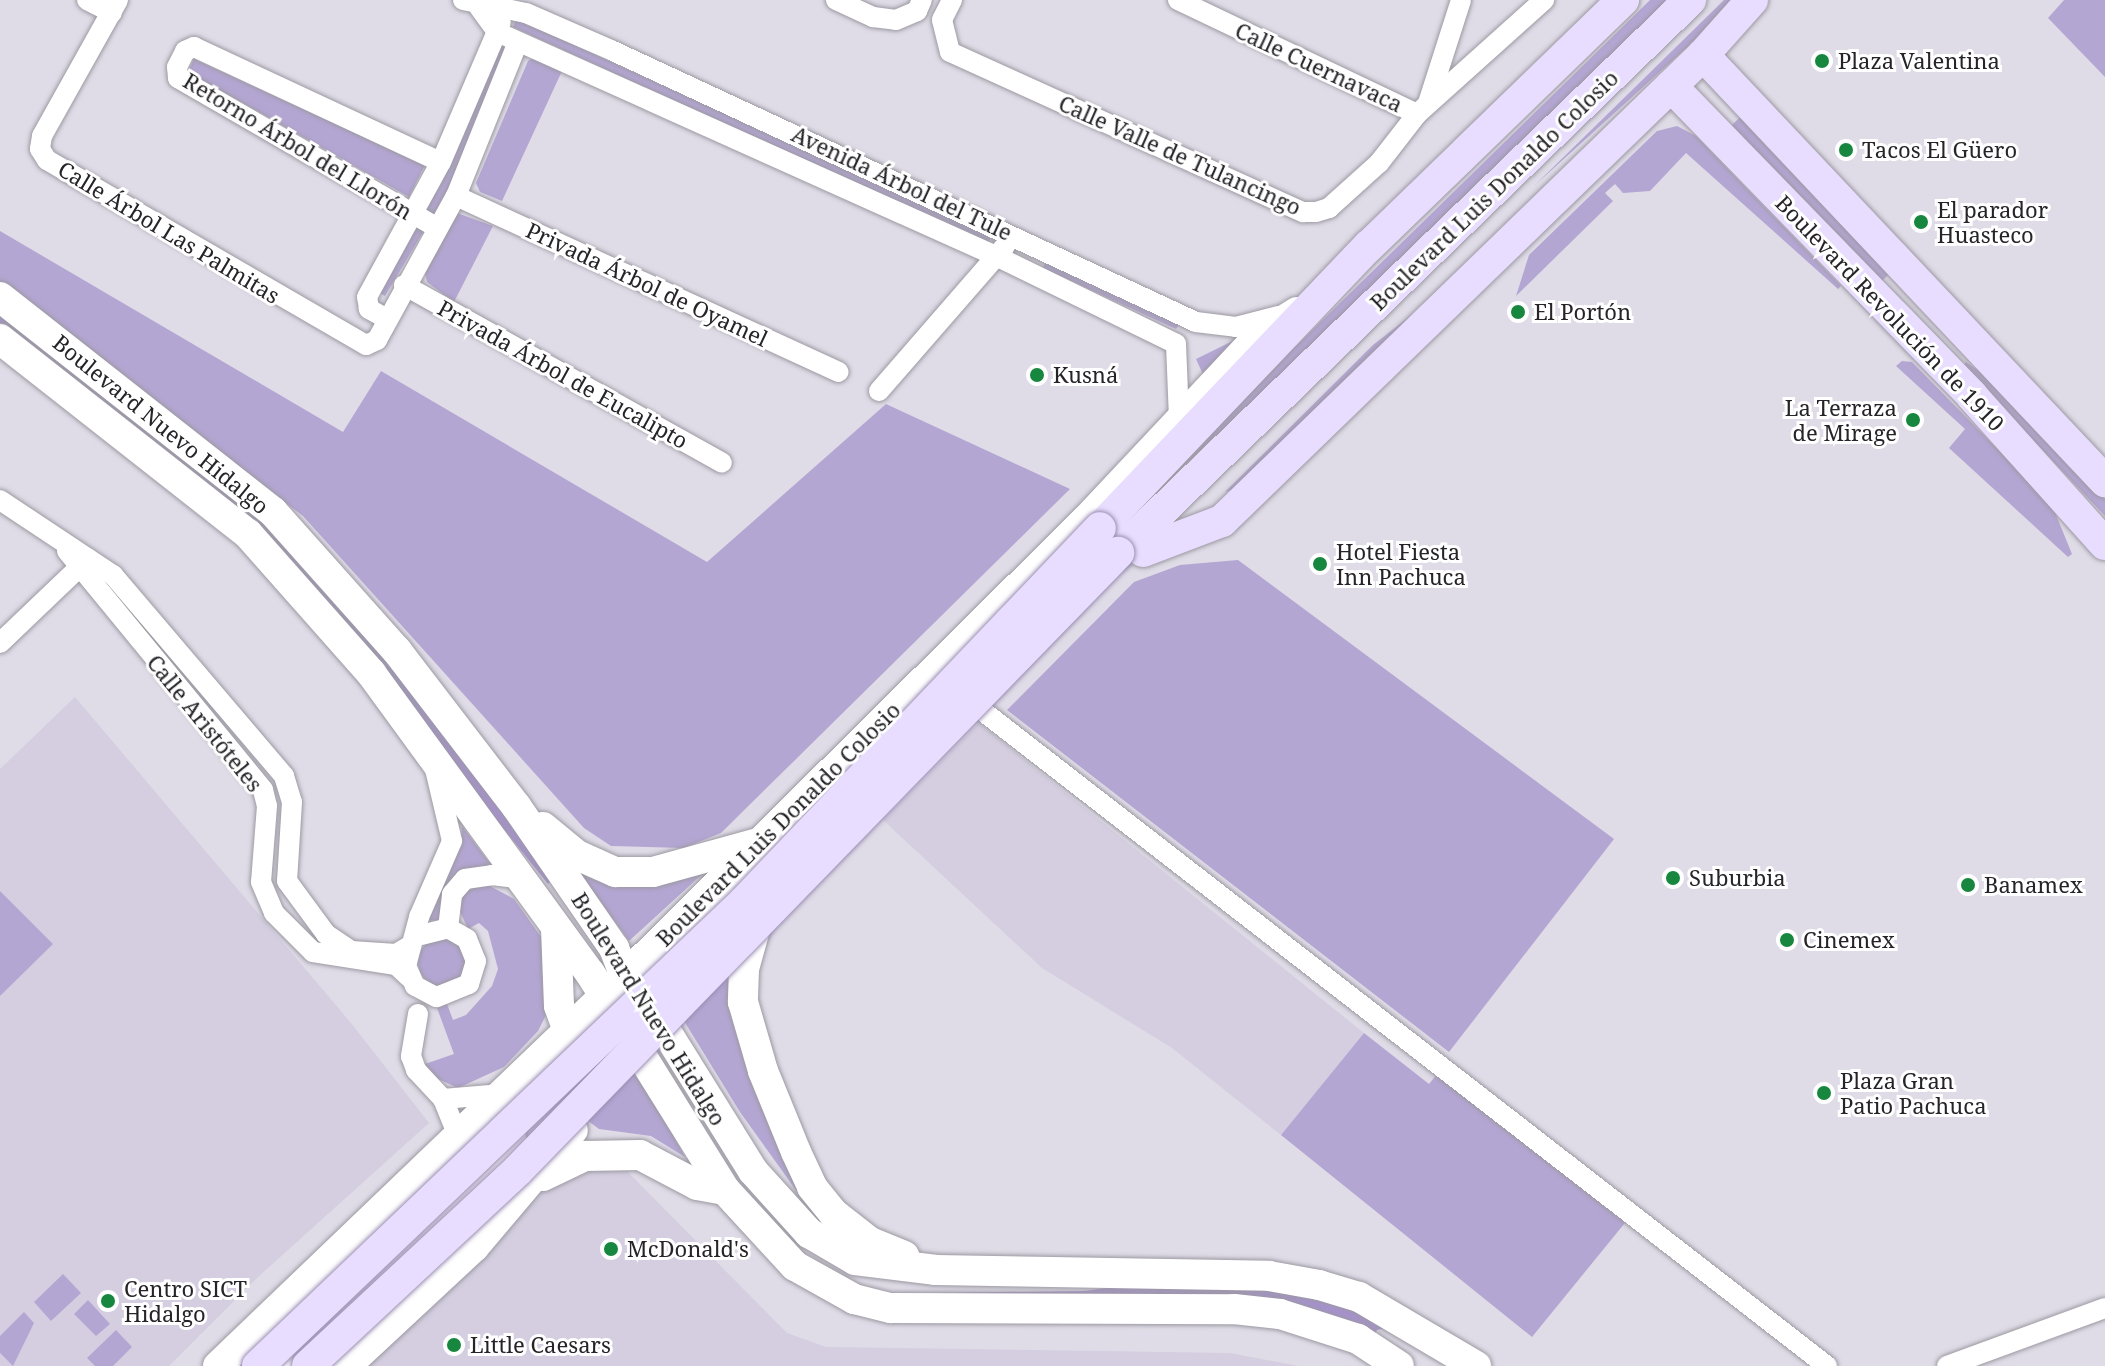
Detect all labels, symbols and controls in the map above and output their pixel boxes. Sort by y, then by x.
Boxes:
street label: Calle Cuernavaca [1231,17,1407,117]
place label: Plaza Valentina [1838,48,2000,74]
marker: Plaza Valentina [1813,52,1831,70]
street label: Boulevard Luis Donaldo Colosio [1365,64,1623,316]
street label: Retorno Árbol del Llorón [179,67,417,225]
street label: Calle Valle de Tulancingo [1055,90,1305,220]
street label: Avenida Árbol del Tule [788,120,1016,246]
place label: Tacos El Güero [1862,137,2017,163]
marker: Tacos El Güero [1837,141,1855,159]
street label: Calle Árbol Las Palmitas [53,155,285,309]
street label: Boulevard Revolución de 1910 [1770,190,2010,436]
place label: El parador Huasteco [1937,196,2048,248]
marker: El parador Huasteco [1912,213,1930,231]
street label: Privada Árbol de Oyamel [522,216,772,352]
street label: Privada Árbol de Eucalipto [433,294,693,454]
place label: El Portón [1534,299,1631,325]
marker: El Portón [1509,303,1527,321]
street label: Boulevard Nuevo Hidalgo [48,329,274,519]
place label: Kusná [1053,362,1118,388]
marker: Kusná [1028,366,1046,384]
place label: La Terraza de Mirage [1785,394,1897,446]
marker: La Terraza de Mirage [1904,411,1922,429]
place label: Hotel Fiesta Inn Pachuca [1336,538,1466,590]
marker: Hotel Fiesta Inn Pachuca [1311,555,1329,573]
street label: Calle Aristóteles [142,649,268,797]
street label: Boulevard Luis Donaldo Colosio [651,697,905,951]
place label: Suburbia [1689,865,1786,891]
marker: Suburbia [1664,869,1682,887]
place label: Banamex [1984,872,2083,898]
marker: Banamex [1959,876,1977,894]
street label: Boulevard Nuevo Hidalgo [566,888,732,1130]
place label: Cinemex [1803,927,1895,953]
marker: Cinemex [1778,931,1796,949]
place label: Plaza Gran Patio Pachuca [1840,1067,1987,1118]
marker: Plaza Gran Patio Pachuca [1815,1084,1833,1102]
place label: McDonald's [627,1236,749,1262]
marker: McDonald's [602,1240,620,1258]
place label: Centro SICT Hidalgo [124,1275,247,1326]
marker: Centro SICT Hidalgo [99,1292,117,1310]
place label: Little Caesars [470,1332,611,1358]
marker: Little Caesars [445,1336,463,1354]

